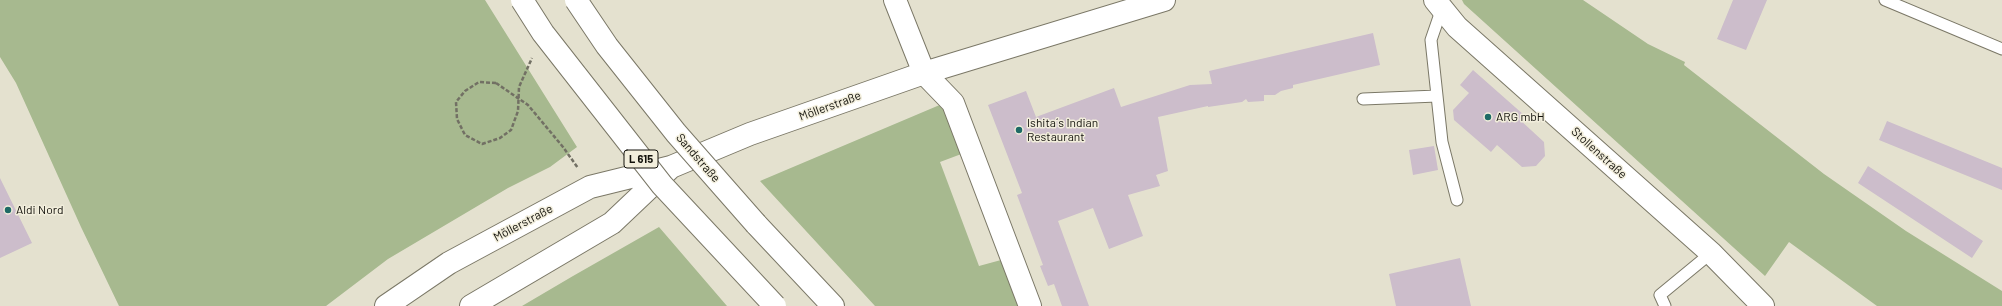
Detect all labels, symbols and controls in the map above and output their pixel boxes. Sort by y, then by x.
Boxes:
street label: Möllerstraße [797,88,863,124]
place label: ARG mbH [1496,110,1545,124]
marker: ARG mbH [1483,112,1493,122]
place label: Ishita´s Indian Restaurant [1027,116,1098,144]
street label: Stollenstraße [1568,124,1630,182]
marker: Ishita´s Indian Restaurant [1014,125,1024,135]
street label: Sandstraße [673,131,723,185]
road number: L 615 [624,150,658,168]
street label: Möllerstraße [491,201,555,245]
place label: Aldi Nord [16,203,64,217]
marker: Aldi Nord [3,205,13,215]

